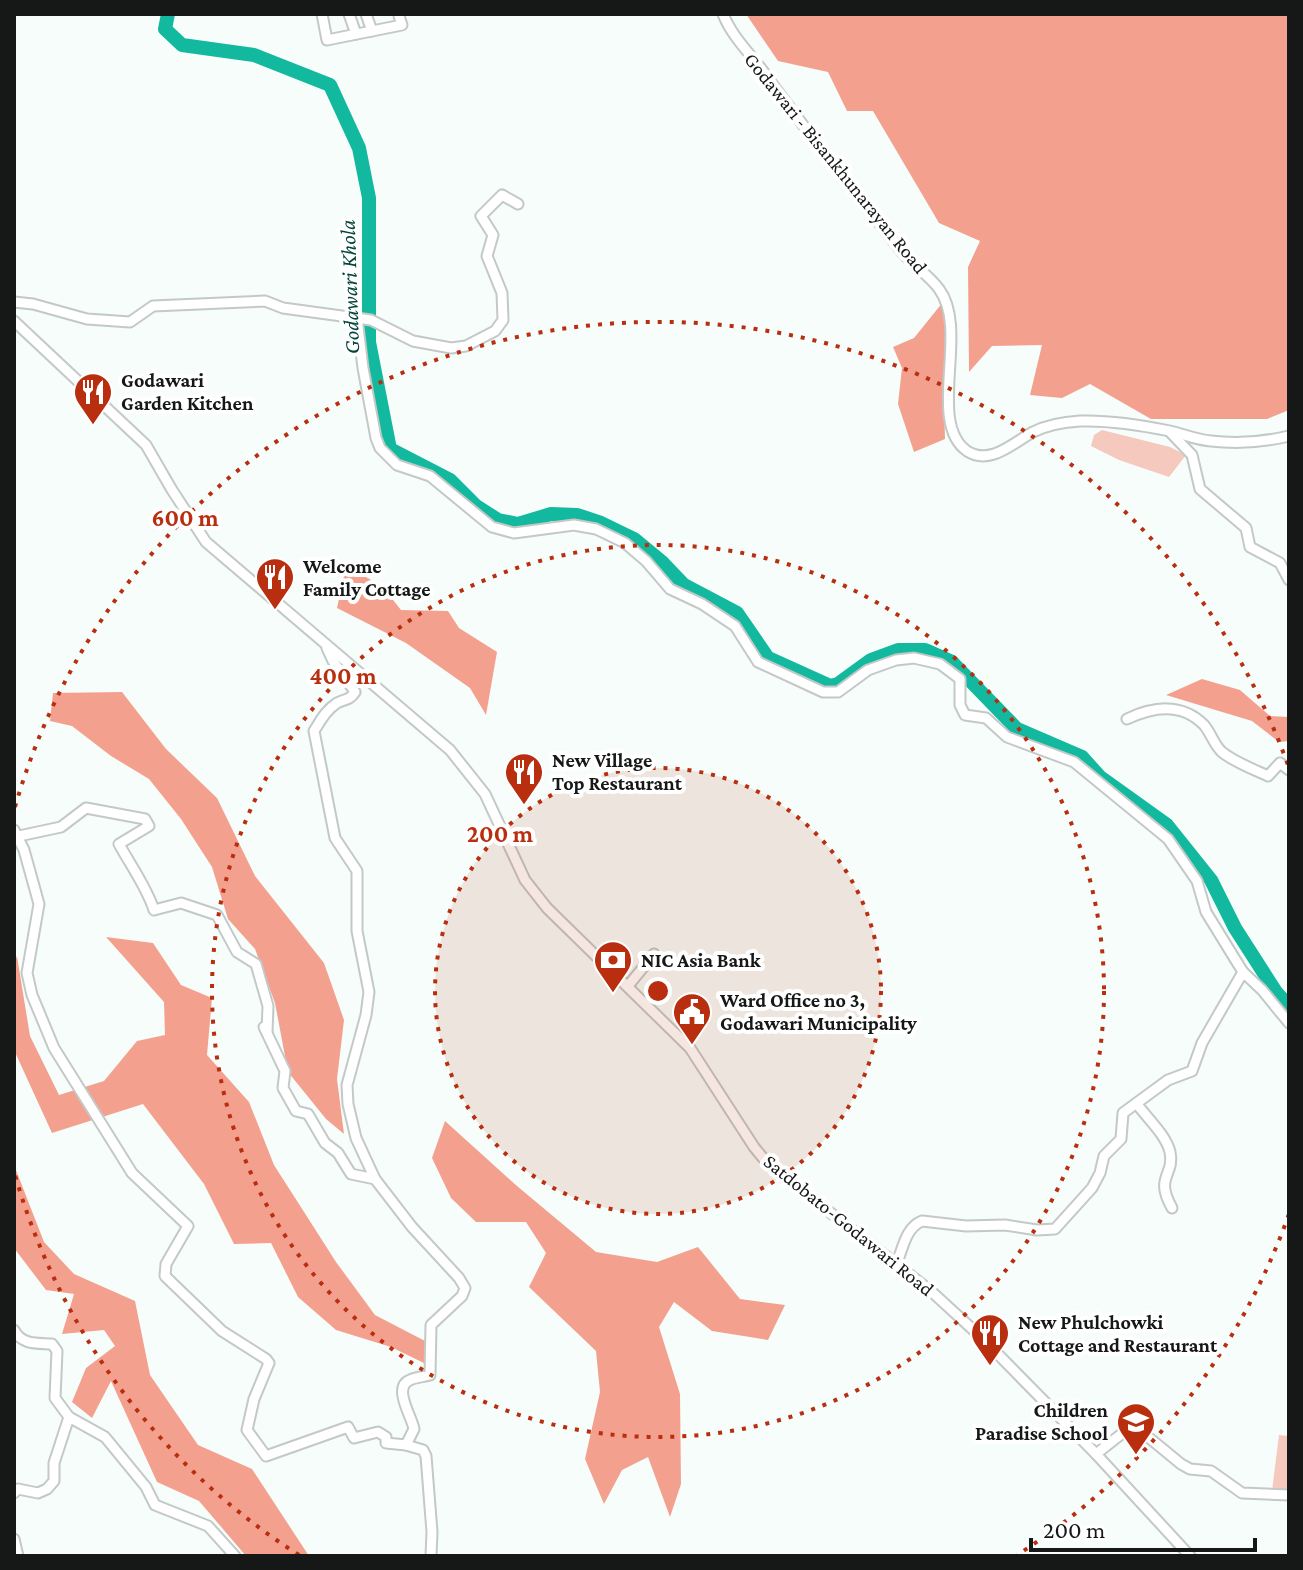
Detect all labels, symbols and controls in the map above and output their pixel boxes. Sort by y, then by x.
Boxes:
street label: Godawari - Bisankhunarayan Road [739,48,932,279]
water label: Godawari Khola [335,219,364,355]
place label: Godawari Garden Kitchen [121,369,254,414]
restaurant icon: Godawari Garden Kitchen [72,371,114,426]
text: 600 m [151,504,219,531]
place label: Welcome Family Cottage [302,555,431,600]
restaurant icon: Welcome Family Cottage [254,556,296,611]
text: 400 m [309,662,377,689]
place label: New Village Top Restaurant [552,749,683,794]
restaurant icon: New Village Top Restaurant [503,751,545,806]
text: 200 m [467,820,534,847]
bank icon: NIC Asia Bank [592,939,634,994]
place label: NIC Asia Bank [641,949,762,971]
centre of rings [644,977,672,1005]
place label: Ward Office no 3, Godawari Municipality [719,989,917,1034]
public building icon: Ward Office no 3, Godawari Municipality [671,991,713,1046]
street label: Satdobato-Godawari Road [760,1150,939,1301]
place label: New Phulchowki Cottage and Restaurant [1018,1311,1218,1356]
restaurant icon: New Phulchowki Cottage and Restaurant [969,1312,1011,1367]
place label: Children Paradise School [975,1399,1109,1444]
school or university icon: Children Paradise School [1115,1401,1157,1456]
scale bar [1031,1502,1255,1552]
text: 200 m [1043,1516,1105,1543]

